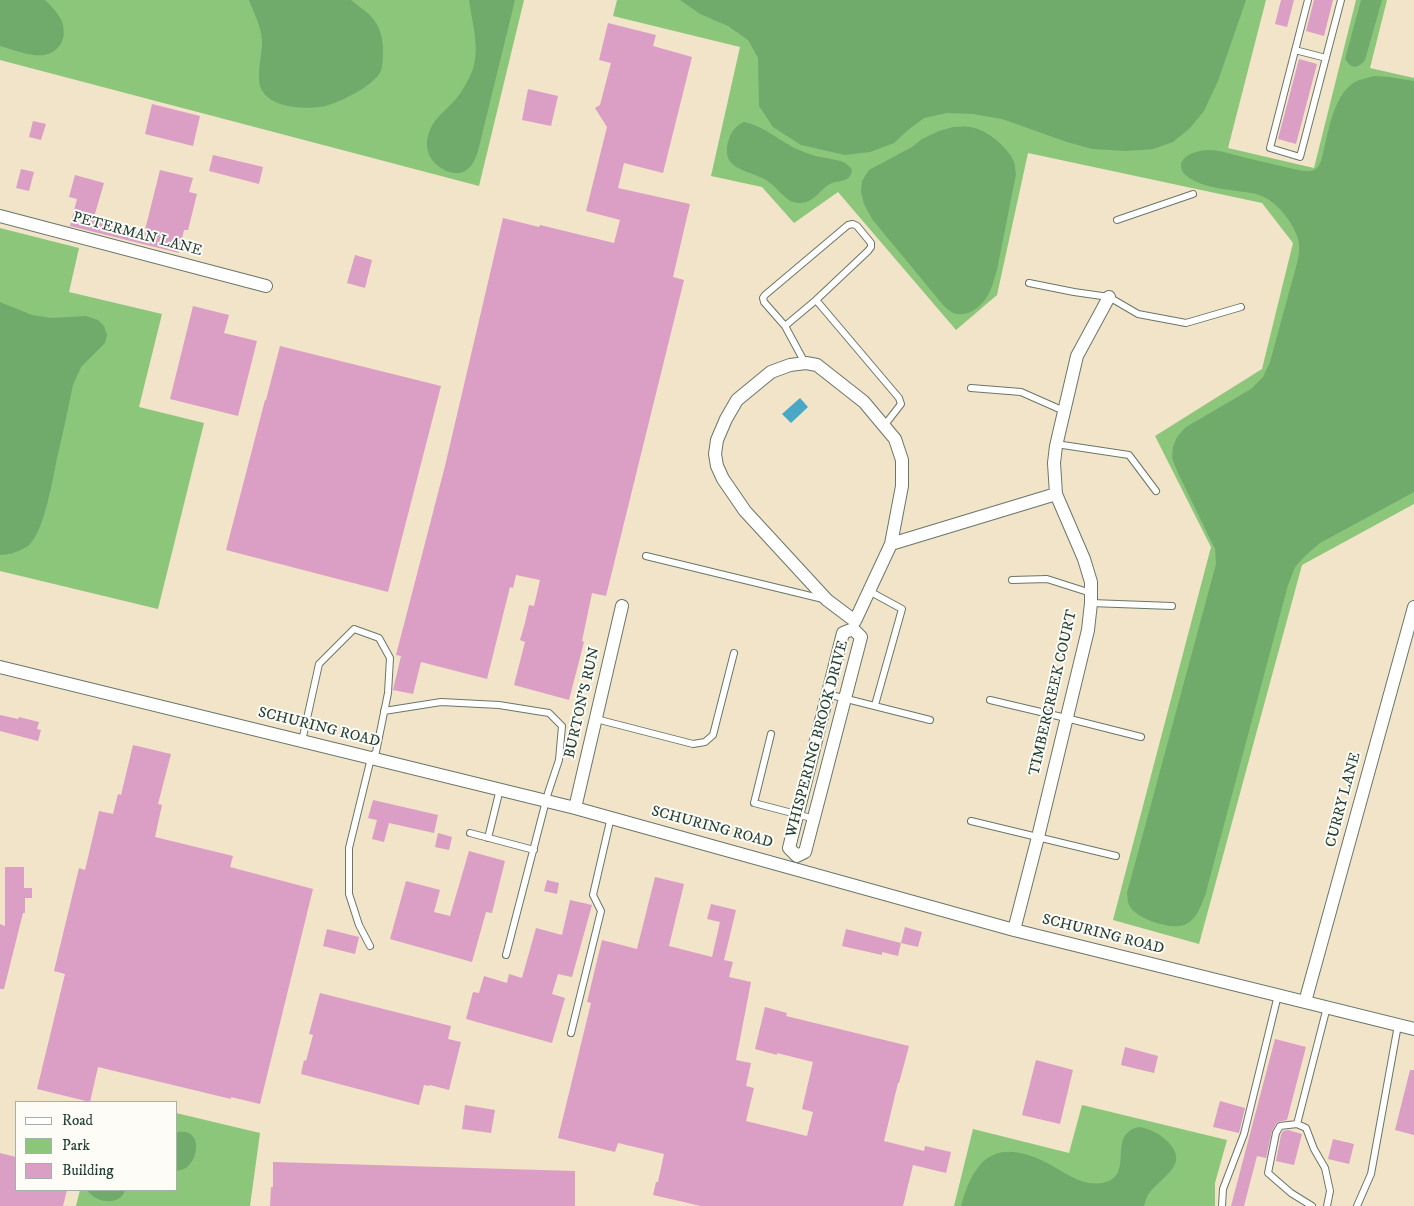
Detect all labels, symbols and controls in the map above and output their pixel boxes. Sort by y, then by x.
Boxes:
street label: PETERMAN LANE [70,209,204,261]
street label: TIMBERCREEK COURT [1026,608,1082,778]
street label: WHISPERING BROOK DRIVE [783,639,853,839]
street label: BURTON'S RUN [561,646,605,760]
street label: SCHURING ROAD [256,704,382,752]
street label: CURRY LANE [1323,751,1365,849]
street label: SCHURING ROAD [649,803,775,853]
street label: SCHURING ROAD [1040,911,1166,959]
legend [15,1101,178,1191]
text: Road [62,1111,93,1130]
text: Park [62,1136,90,1155]
text: Building [62,1161,114,1180]

